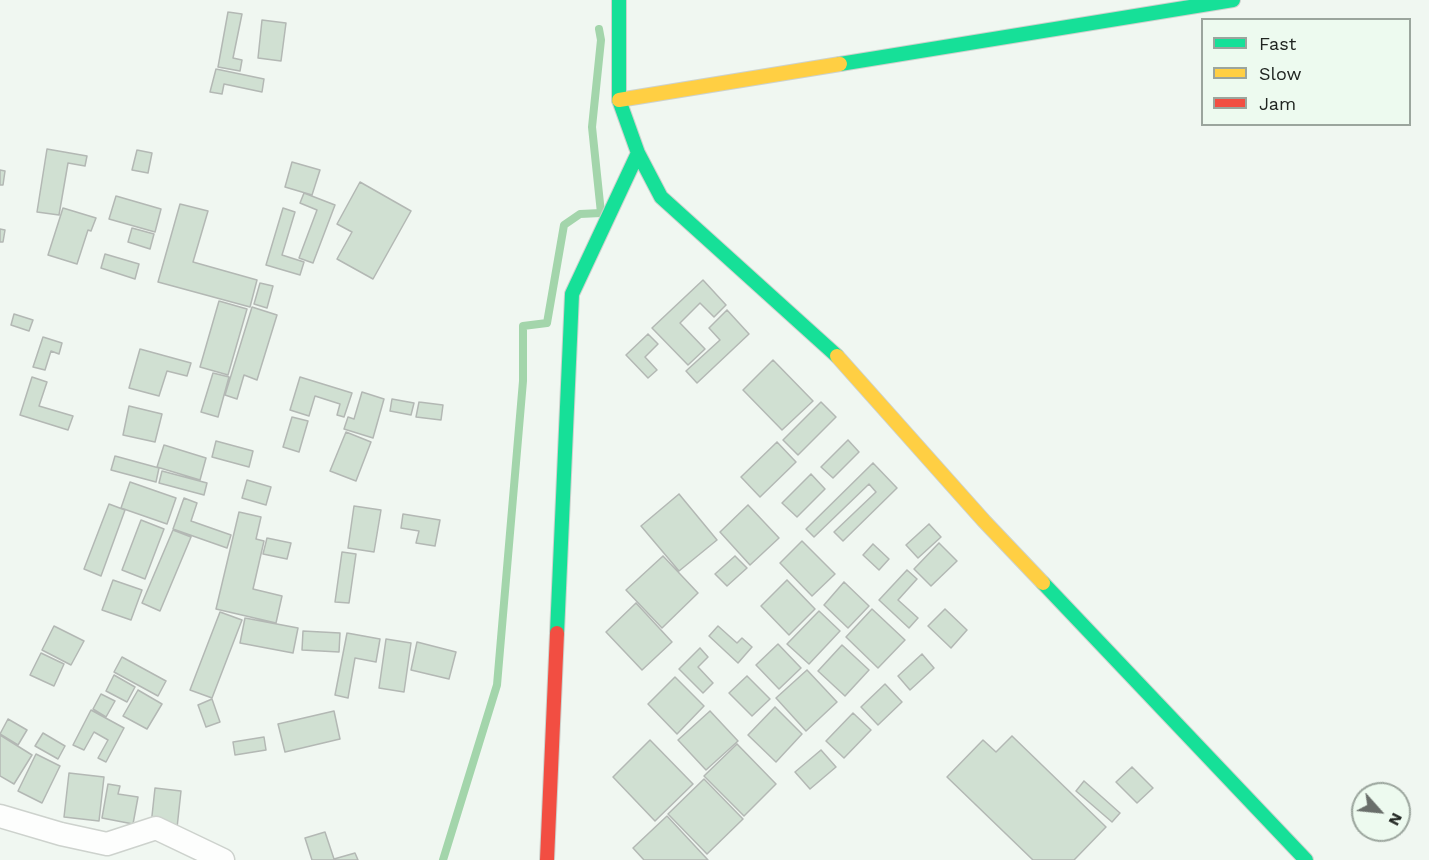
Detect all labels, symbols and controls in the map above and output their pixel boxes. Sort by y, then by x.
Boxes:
legend [1201,18,1411,126]
text: Fast [1259,33,1296,54]
text: Slow [1259,63,1302,84]
text: Jam [1259,93,1296,114]
north arrow [1351,782,1411,842]
text: N [1385,810,1407,829]

